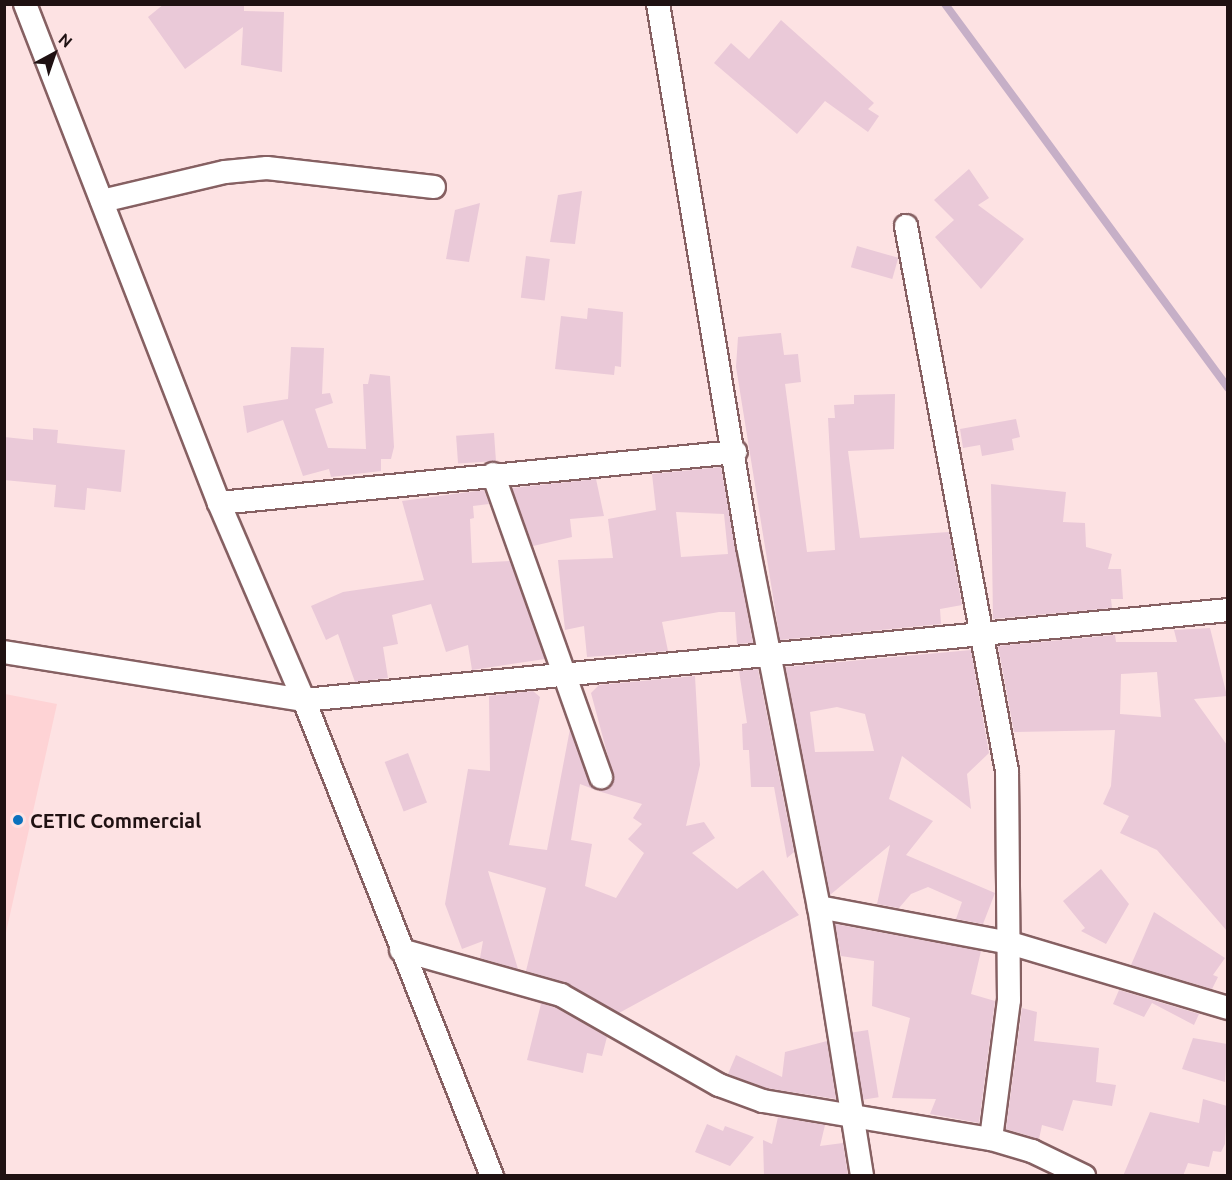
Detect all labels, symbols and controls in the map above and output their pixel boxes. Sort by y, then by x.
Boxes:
north arrow [24,24,84,84]
text: N [55,29,76,51]
place label: CETIC Commercial [30,808,201,832]
marker: CETIC Commercial [11,813,25,827]

